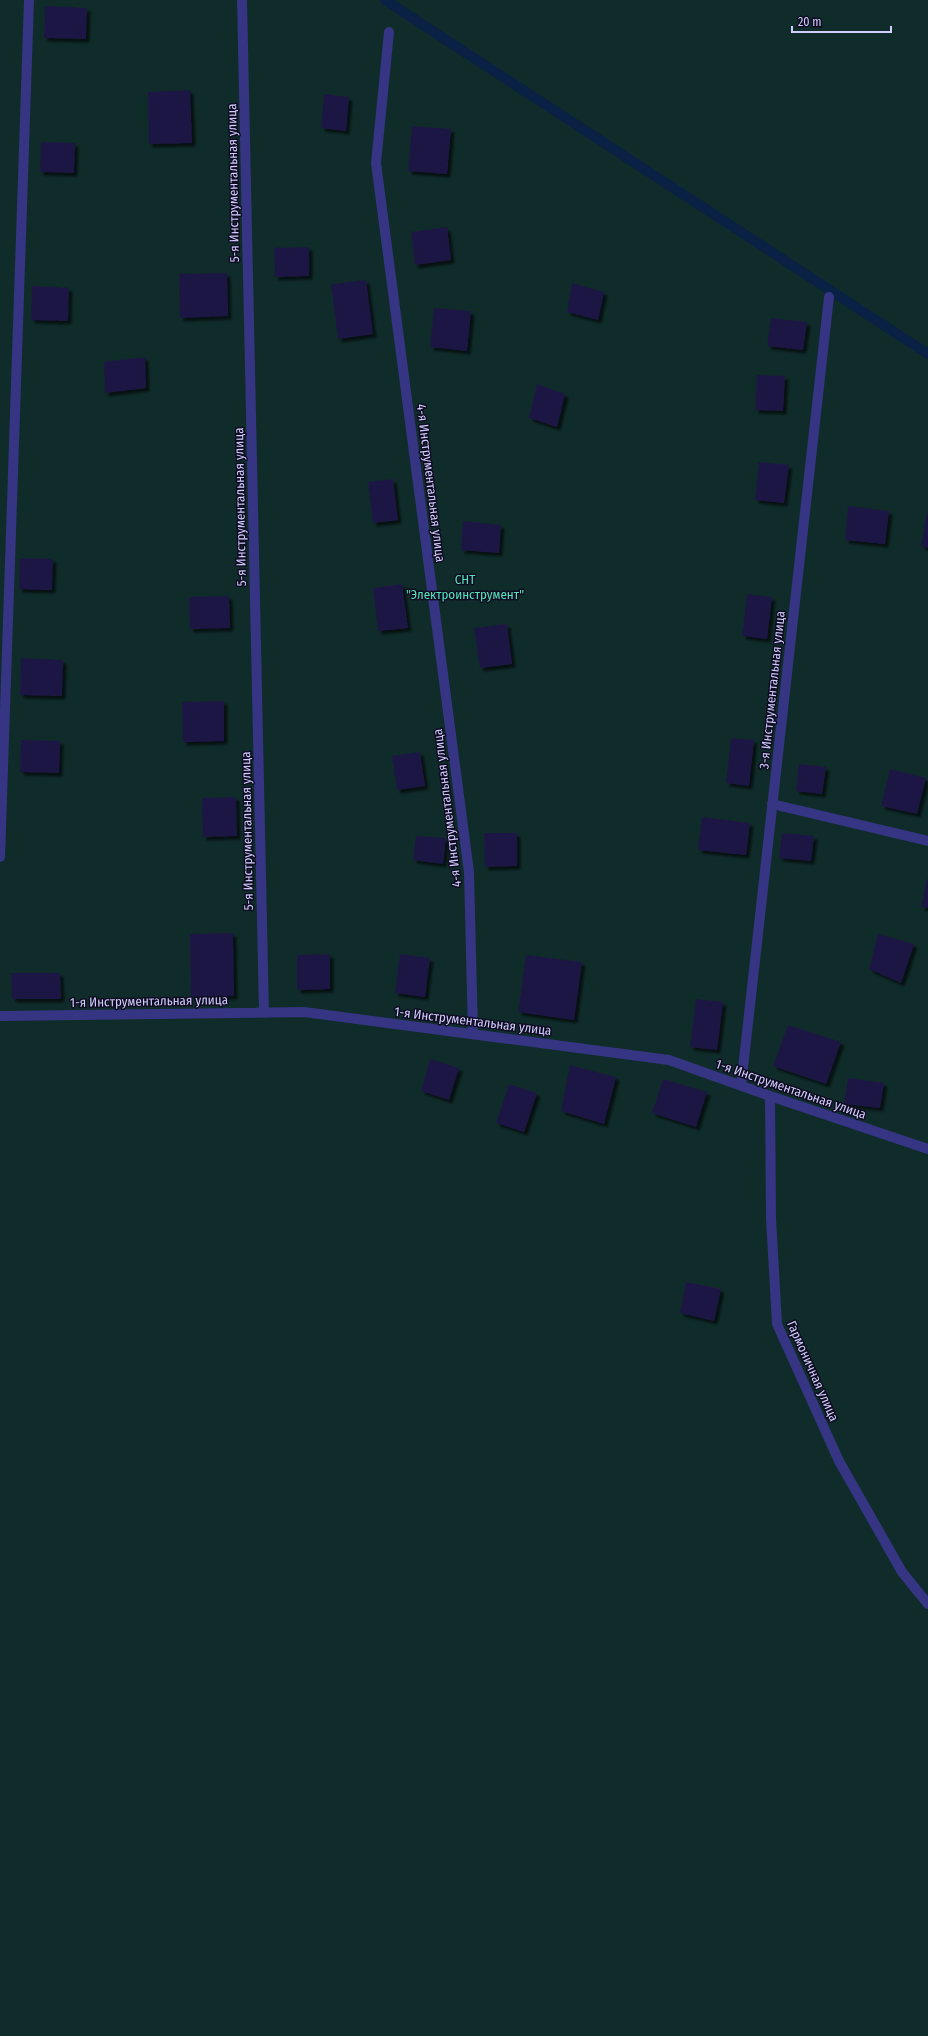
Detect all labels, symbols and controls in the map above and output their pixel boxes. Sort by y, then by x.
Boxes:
scale bar [792,8,891,34]
text: 20 m [798,15,822,29]
street label: 5-я Инструментальная улица [224,103,242,263]
street label: 4-я Инструментальная улица [414,403,448,563]
street label: 5-я Инструментальная улица [231,427,249,587]
park label: СНТ "Электроинструмент" [406,572,524,602]
street label: 3-я Инструментальная улица [756,610,788,770]
street label: 4-я Инструментальная улица [430,728,464,888]
street label: 5-я Инструментальная улица [238,751,256,911]
street label: 1-я Инструментальная улица [70,992,228,1010]
street label: 1-я Инструментальная улица [394,1004,552,1038]
street label: 1-я Инструментальная улица [714,1056,868,1122]
street label: Гармоничная улица [784,1318,842,1424]

